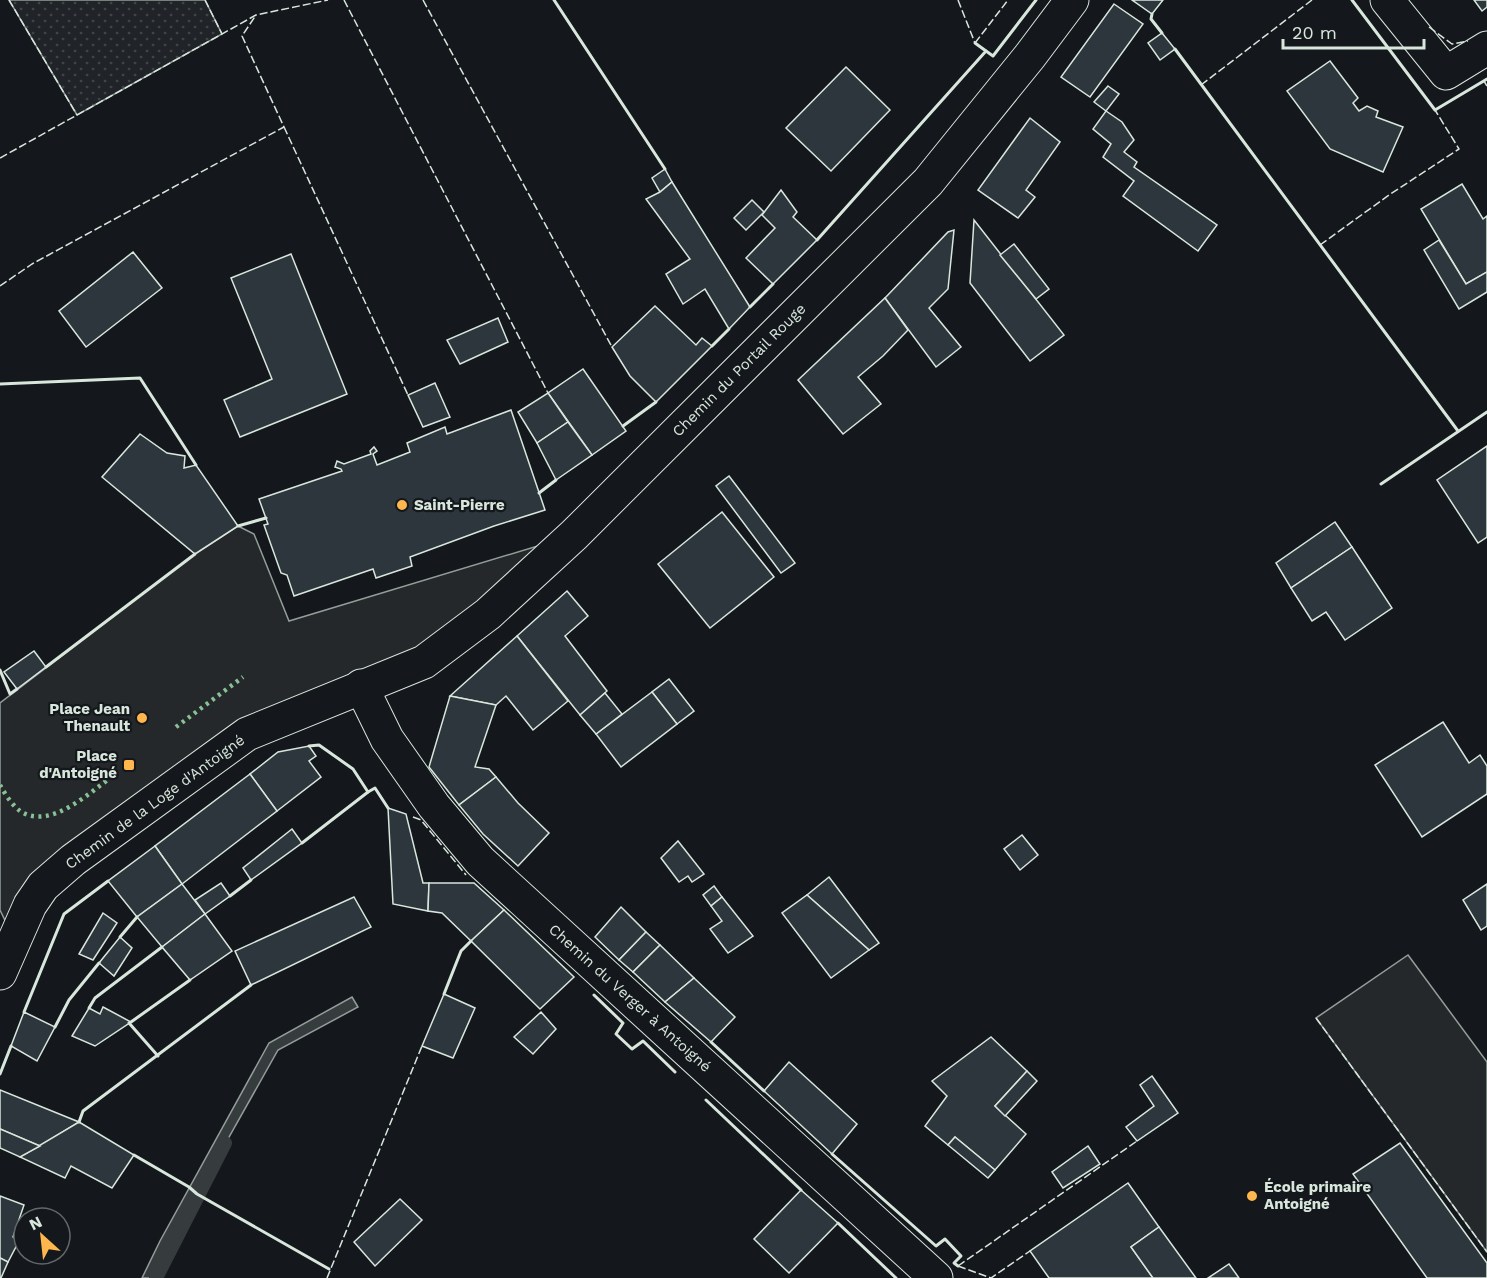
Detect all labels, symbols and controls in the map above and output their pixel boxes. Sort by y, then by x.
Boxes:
scale bar [1283,12,1424,50]
text: 20 m [1292,22,1337,43]
street label: Chemin du Portail Rouge [669,300,809,440]
place label: Saint-Pierre [414,496,505,514]
marker: Saint-Pierre [395,498,409,512]
place label: Place Jean Thenault [49,700,130,735]
marker: Place Jean Thenault [135,711,149,725]
street label: Chemin de la Loge d'Antoigné [62,731,248,873]
place label: Place d'Antoigné [39,747,117,782]
marker: Place d'Antoigné [122,758,136,772]
street label: Chemin du Verger à Antoigné [545,920,715,1076]
place label: École primaire Antoigné [1264,1178,1371,1213]
marker: École primaire Antoigné [1245,1189,1259,1203]
north arrow [12,1206,72,1266]
text: N [26,1212,45,1234]

